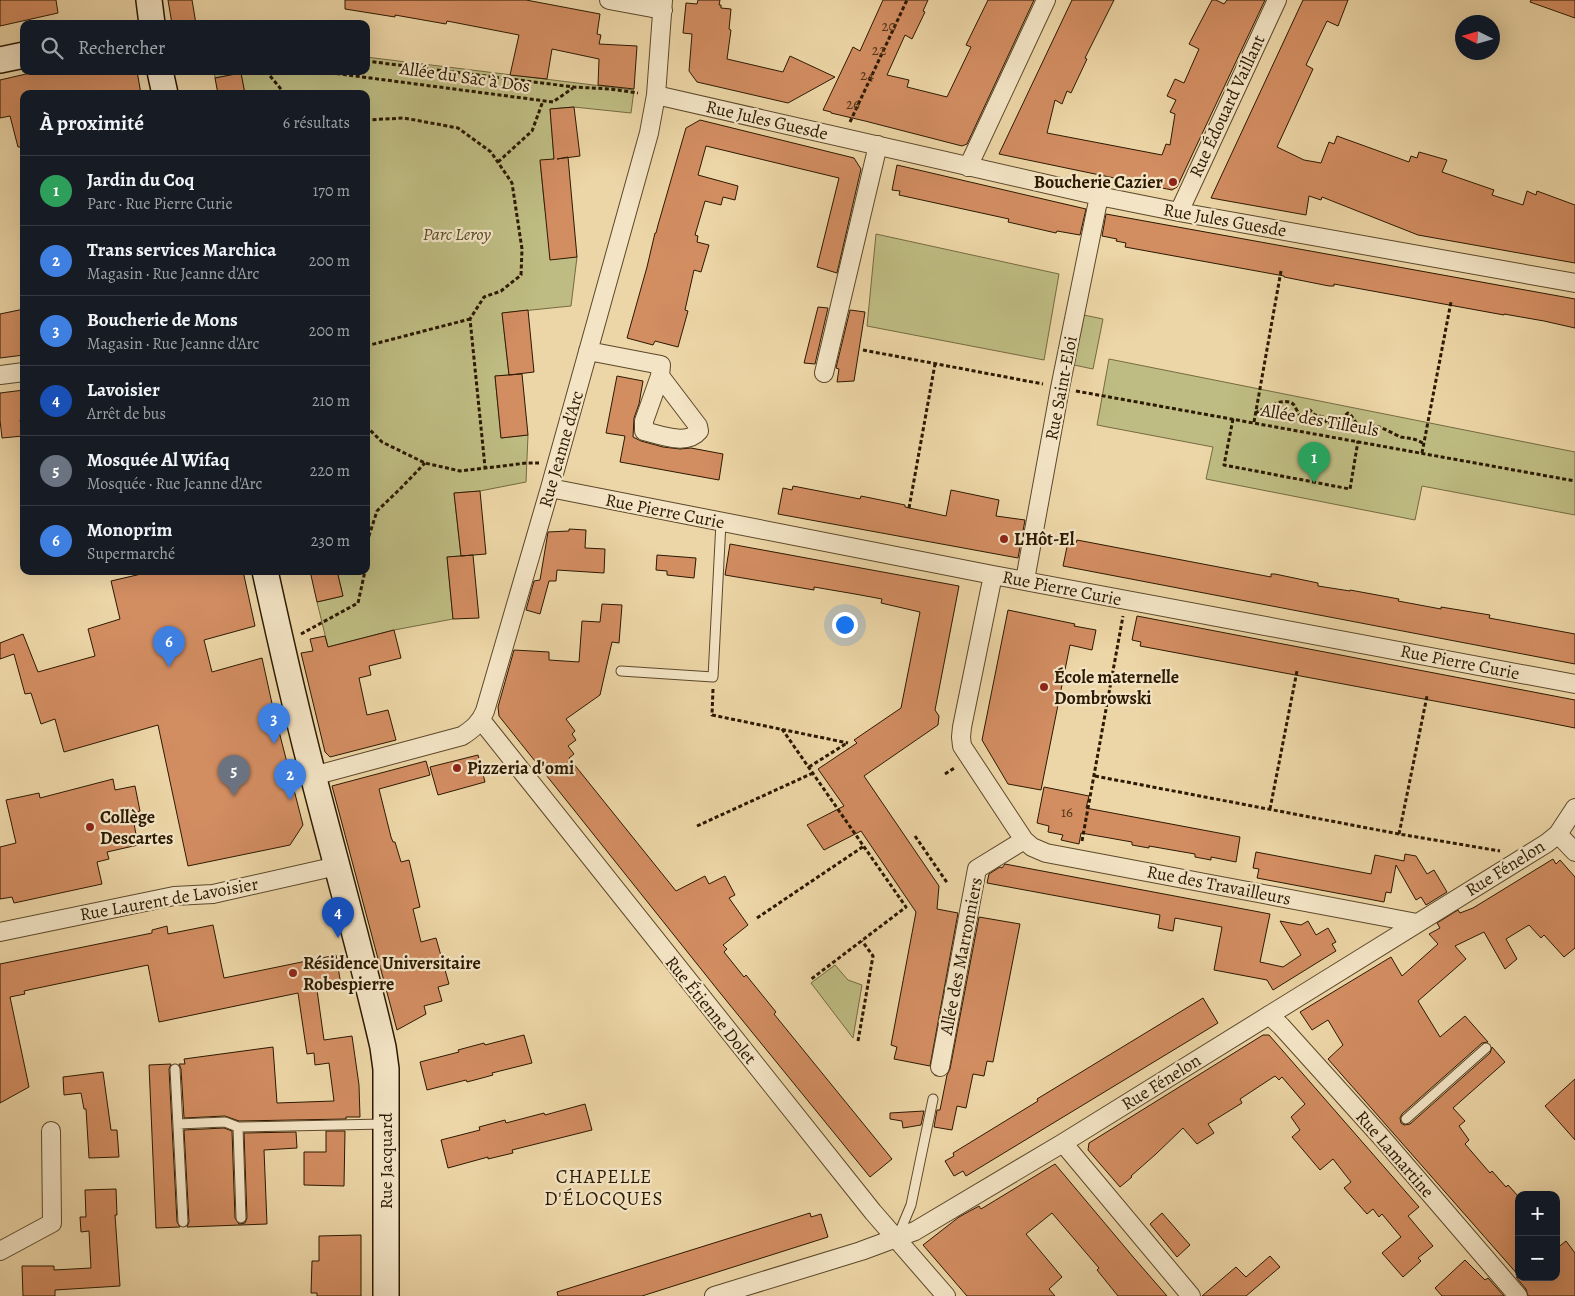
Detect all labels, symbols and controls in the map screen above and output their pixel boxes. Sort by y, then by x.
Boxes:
north arrow [1455,15,1500,60]
house number: 20 [881,16,897,36]
search box [20,20,370,75]
street label: Rue Édouard Vaillant [1183,31,1271,181]
icon: search [38,34,66,62]
text: Rechercher [78,35,165,61]
house number: 22 [872,40,886,60]
street label: Allée du Sac à Dos [397,56,532,98]
house number: 24 [860,65,874,85]
street label: Rue Jules Guesde [704,94,830,146]
house number: 26 [846,94,860,114]
text: À proximité [40,109,144,137]
text: 6 résultats [283,112,350,134]
text: Jardin du Coq [87,167,194,193]
place label: Boucherie Cazier [1034,170,1164,194]
marker: Boucherie Cazier [1167,176,1179,188]
text: 1 [53,180,59,202]
text: 170 m [313,180,350,202]
text: Parc · Rue Pierre Curie [87,193,233,215]
street label: Rue Jules Guesde [1162,197,1288,243]
park label: Parc Leroy [423,222,491,246]
text: Trans services Marchica [87,237,277,263]
text: 2 [52,250,60,272]
text: 200 m [309,250,350,272]
text: Magasin · Rue Jeanne d'Arc [87,263,259,285]
text: Boucherie de Mons [87,307,238,333]
text: 3 [53,320,59,342]
text: 200 m [309,320,350,342]
text: Magasin · Rue Jeanne d'Arc [87,333,259,355]
street label: Rue Saint-Eloi [1039,334,1083,442]
text: Lavoisier [87,377,160,403]
street label: Rue Jeanne d'Arc [533,388,589,510]
text: 4 [52,390,60,412]
text: 210 m [312,390,350,412]
street label: Allée des Tilleuls [1258,398,1381,442]
text: Arrêt de bus [87,403,166,425]
pin: 1 [1298,442,1330,483]
text: Mosquée Al Wifaq [87,447,230,473]
text: 5 [53,460,59,482]
text: 220 m [310,460,350,482]
text: Mosquée · Rue Jeanne d'Arc [87,473,262,495]
street label: Rue Pierre Curie [603,488,727,534]
text: Monoprim [87,517,172,543]
place label: L'Hôt-El [1014,527,1075,551]
text: 6 [52,530,60,552]
text: 230 m [311,530,350,552]
marker: L'Hôt-El [998,533,1010,545]
text: Supermarché [87,543,175,565]
street label: Rue Pierre Curie [1000,565,1124,611]
your location [832,612,858,638]
pin: 6 [153,626,185,667]
street label: Rue Pierre Curie [1398,639,1522,685]
place label: École maternelle Dombrowski [1054,665,1179,710]
marker: École maternelle Dombrowski [1038,681,1050,693]
pin: 3 [258,703,290,744]
pin: 5 [218,755,250,796]
place label: Pizzeria d'omi [467,756,574,780]
pin: 2 [274,759,306,800]
marker: Pizzeria d'omi [451,762,463,774]
house number: 16 [1061,802,1073,822]
place label: Collège Descartes [100,805,173,850]
marker: Collège Descartes [84,821,96,833]
street label: Rue Fénelon [1461,834,1549,902]
street label: Rue des Travailleurs [1145,859,1293,911]
street label: Rue Laurent de Lavoisier [78,871,260,927]
street label: Allée des Marronniers [934,875,988,1038]
pin: 4 [322,897,354,938]
place label: Résidence Universitaire Robespierre [303,951,481,996]
street label: Rue Étienne Dolet [660,951,762,1069]
marker: Résidence Universitaire Robespierre [287,967,299,979]
street label: Rue Fénelon [1117,1048,1205,1116]
street label: Rue Lamartine [1350,1105,1440,1203]
street label: Rue Jacquard [374,1112,398,1209]
district label: CHAPELLE D'ÉLOCQUES [544,1164,664,1212]
map controls [1515,1191,1560,1281]
button: + [1515,1191,1560,1236]
button: − [1515,1236,1560,1281]

